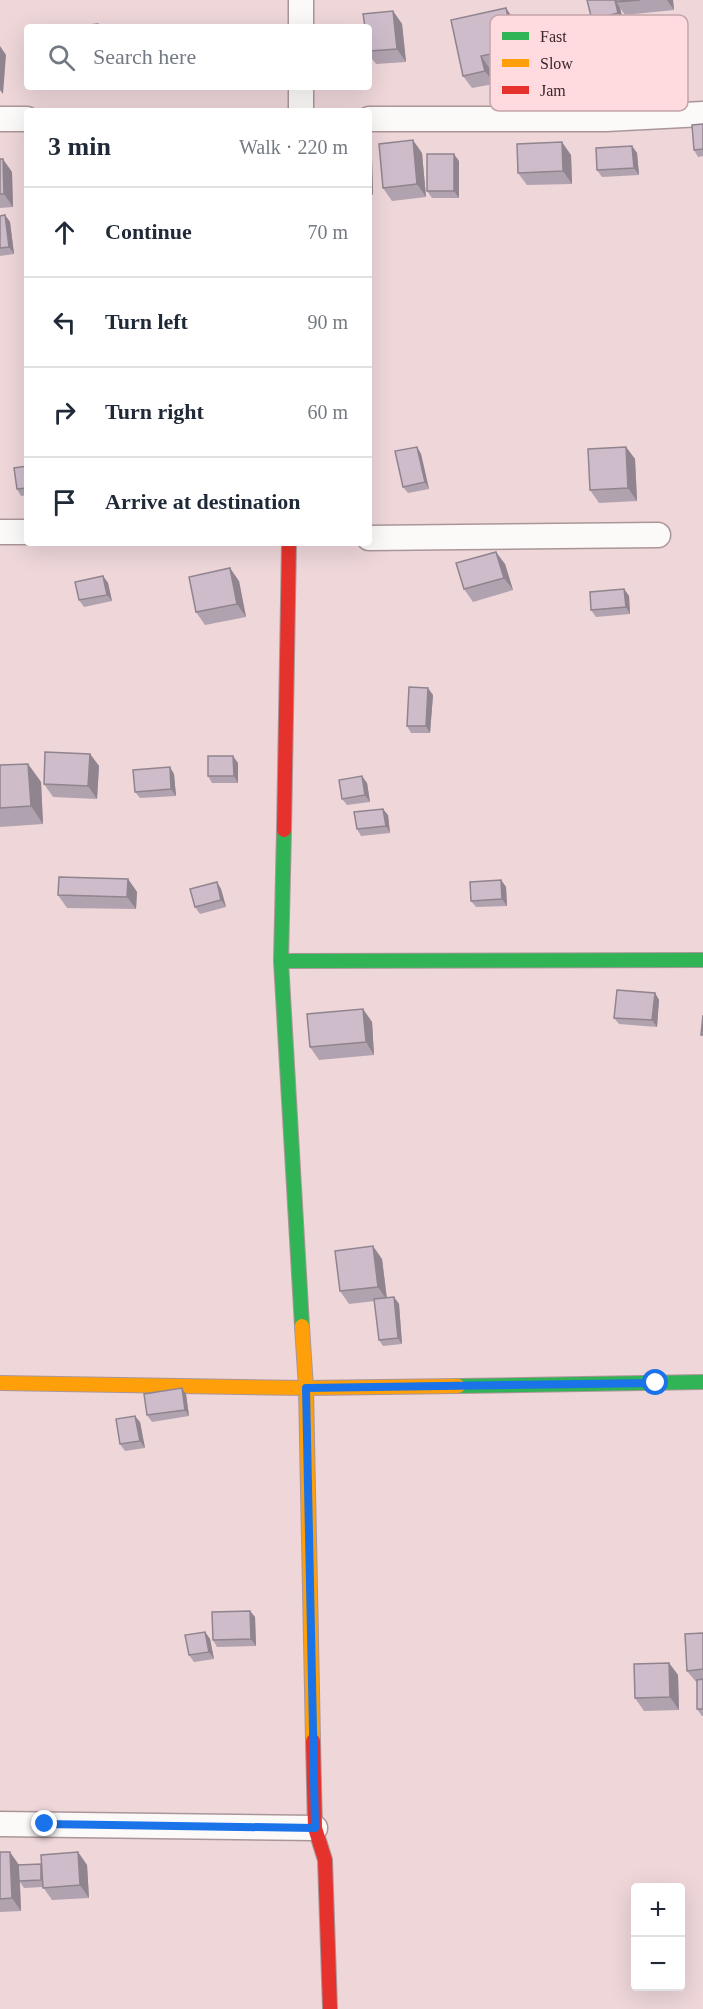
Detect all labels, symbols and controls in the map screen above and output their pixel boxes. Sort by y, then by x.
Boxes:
legend [490,15,688,111]
search box [24,24,372,90]
text: Fast [540,28,567,45]
icon: search [45,41,78,74]
text: Search here [93,44,196,69]
text: Slow [540,55,573,72]
text: Jam [540,82,566,99]
text: 3 min [48,132,111,161]
text: Walk · 220 m [239,136,348,158]
icon: ahead [48,216,81,249]
text: Continue [105,219,192,244]
text: 70 m [307,221,348,243]
icon: left [48,306,81,339]
text: Turn left [105,309,188,334]
text: 90 m [307,311,348,333]
icon: right [48,396,81,429]
text: Turn right [105,399,204,424]
text: 60 m [307,401,348,423]
icon: arrive [48,486,81,519]
text: Arrive at destination [105,489,301,514]
route start [642,1369,668,1395]
route end [31,1810,57,1836]
map controls [631,1883,685,1991]
button: + [631,1883,685,1937]
button: − [631,1937,685,1991]

